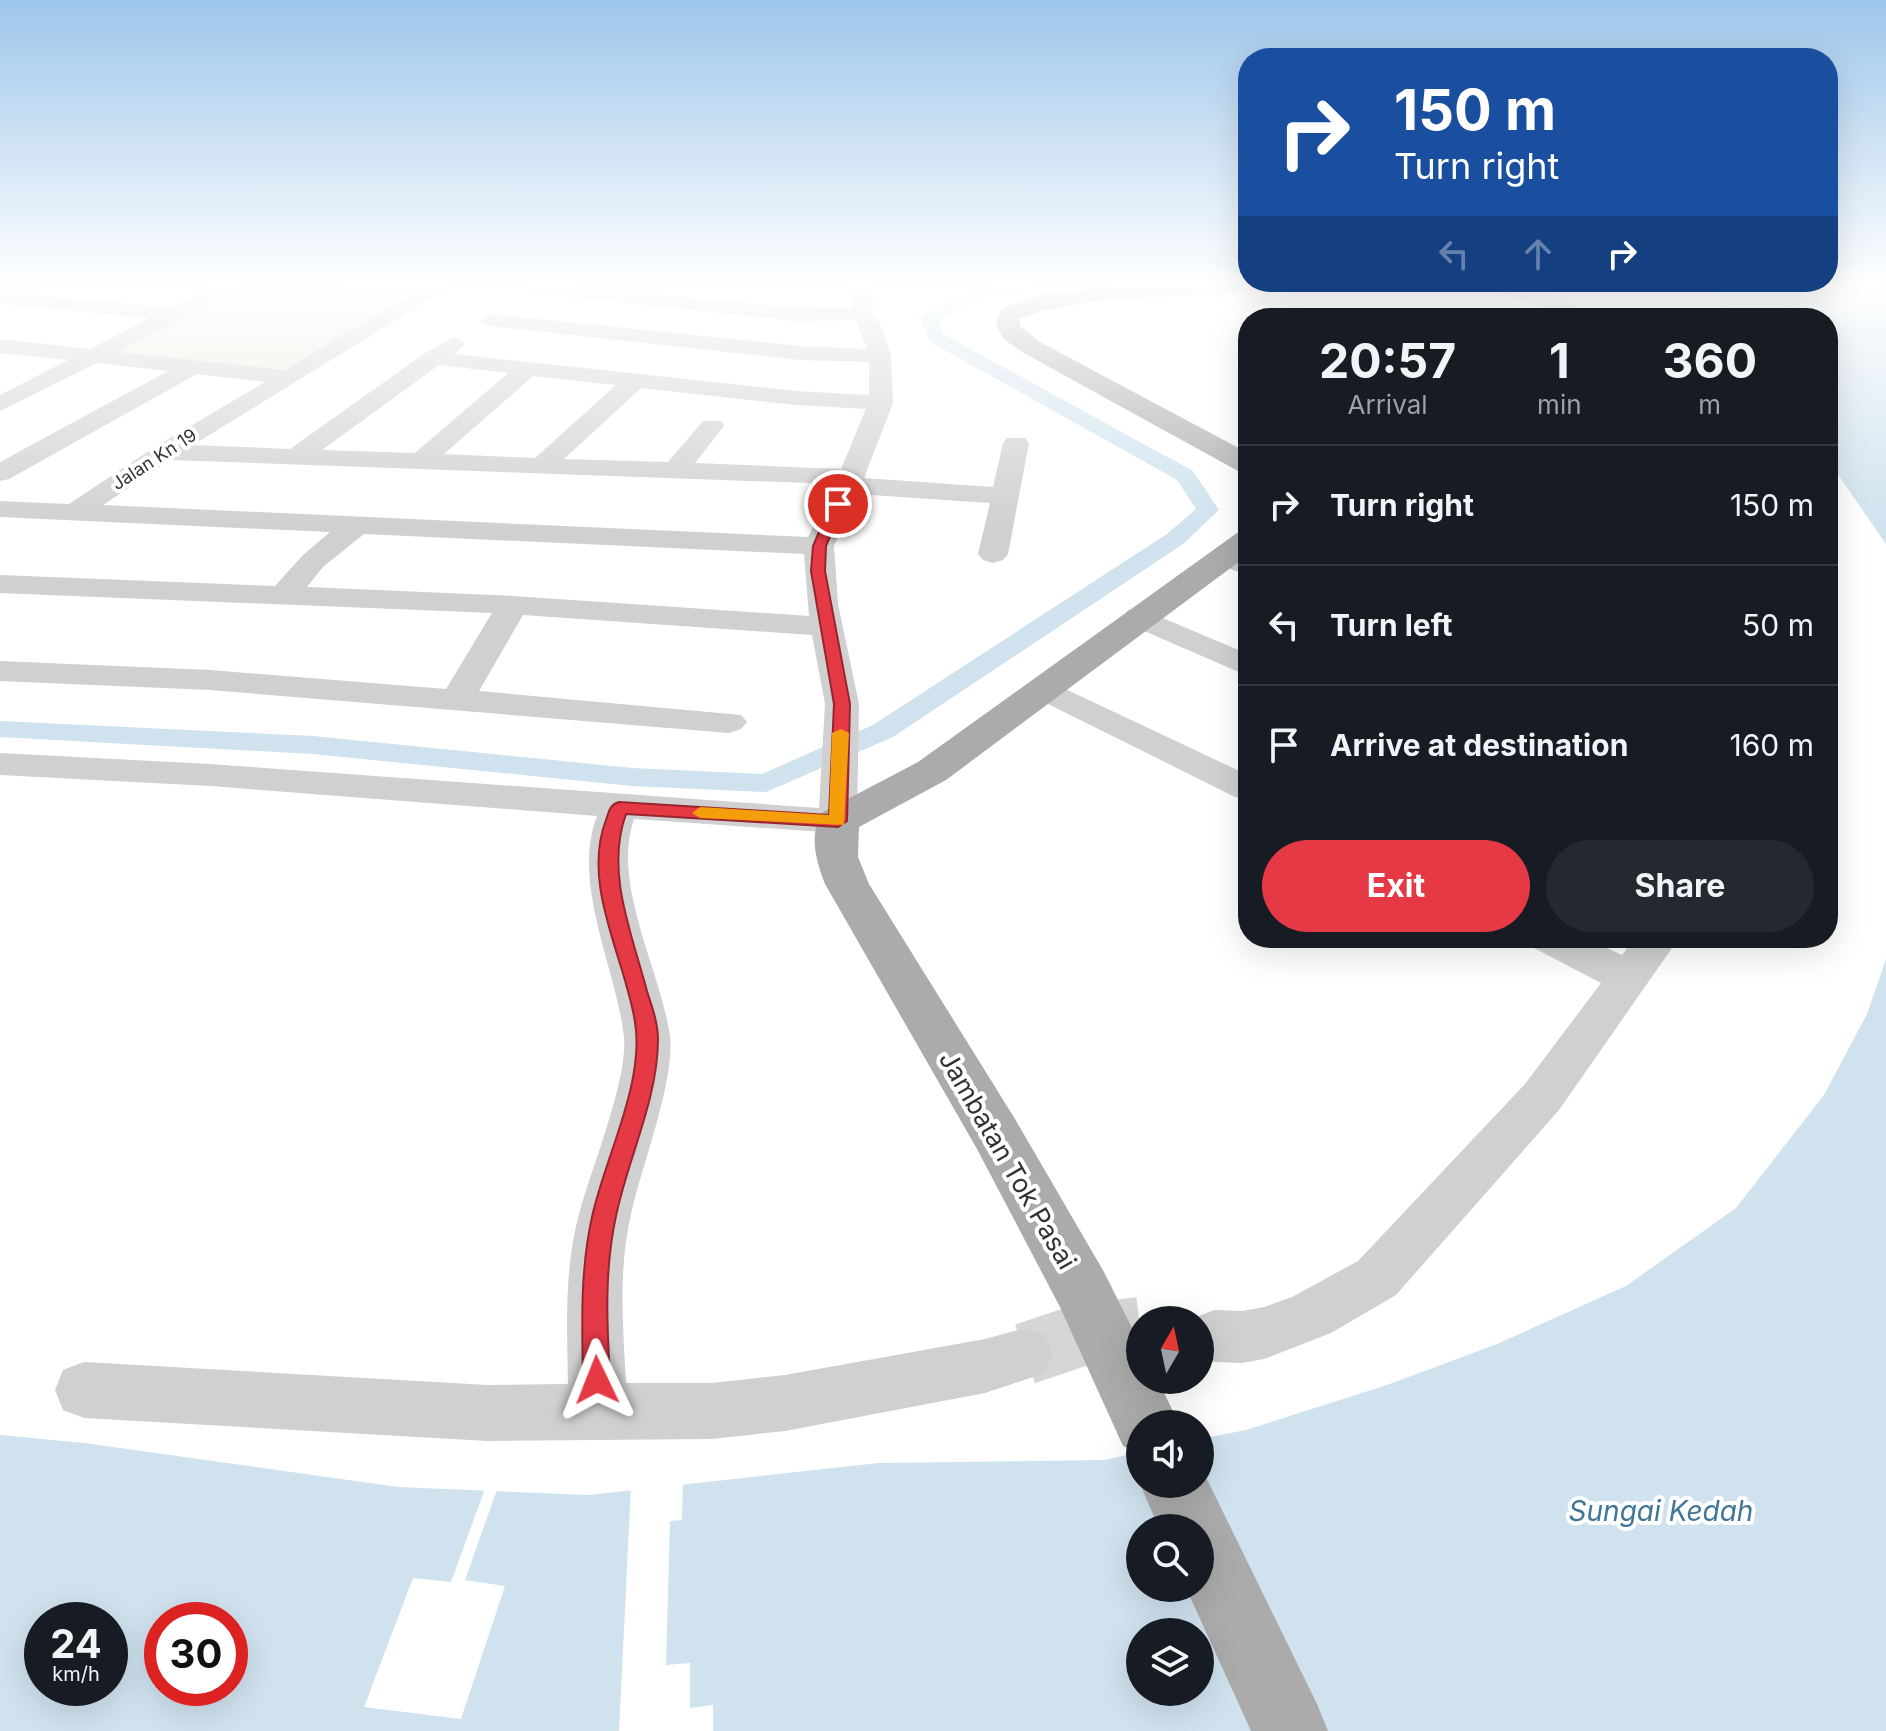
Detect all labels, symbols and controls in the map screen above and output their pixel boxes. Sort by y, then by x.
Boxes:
text: 150 m [1394,76,1556,144]
icon: right [1262,80,1366,184]
text: Turn right [1394,144,1559,188]
icon: left [1432,232,1476,276]
icon: ahead [1516,232,1560,276]
icon: right [1600,232,1644,276]
text: 20:57 [1319,331,1456,390]
text: 1 [1549,331,1570,390]
text: 360 [1662,331,1757,390]
text: Arrival [1348,389,1428,420]
text: min [1537,389,1582,420]
text: m [1698,389,1721,420]
street label: Jalan Kn 19 [108,424,200,494]
pin [804,470,872,538]
icon: arrive [816,482,860,526]
icon: right [1262,483,1306,527]
text: Turn right [1330,487,1474,523]
text: 150 m [1730,487,1814,523]
icon: left [1262,603,1306,647]
text: Turn left [1330,607,1452,643]
text: 50 m [1742,607,1814,643]
icon: arrive [1262,723,1306,767]
text: Arrive at destination [1330,727,1628,763]
text: 160 m [1730,727,1814,763]
button: Exit [1262,840,1530,932]
button: Share [1546,840,1814,932]
street label: Jambatan Tok Pasai [933,1045,1083,1275]
north arrow [1126,1306,1214,1394]
map controls [1126,1306,1214,1706]
position arrow [555,1338,639,1422]
button: sound [1126,1410,1214,1498]
water label: Sungai Kedah [1569,1494,1753,1528]
button: search [1126,1514,1214,1602]
speed limit sign: 30 [144,1602,248,1706]
button: layers [1126,1618,1214,1706]
text: 24 [50,1619,102,1668]
text: km/h [52,1662,100,1686]

